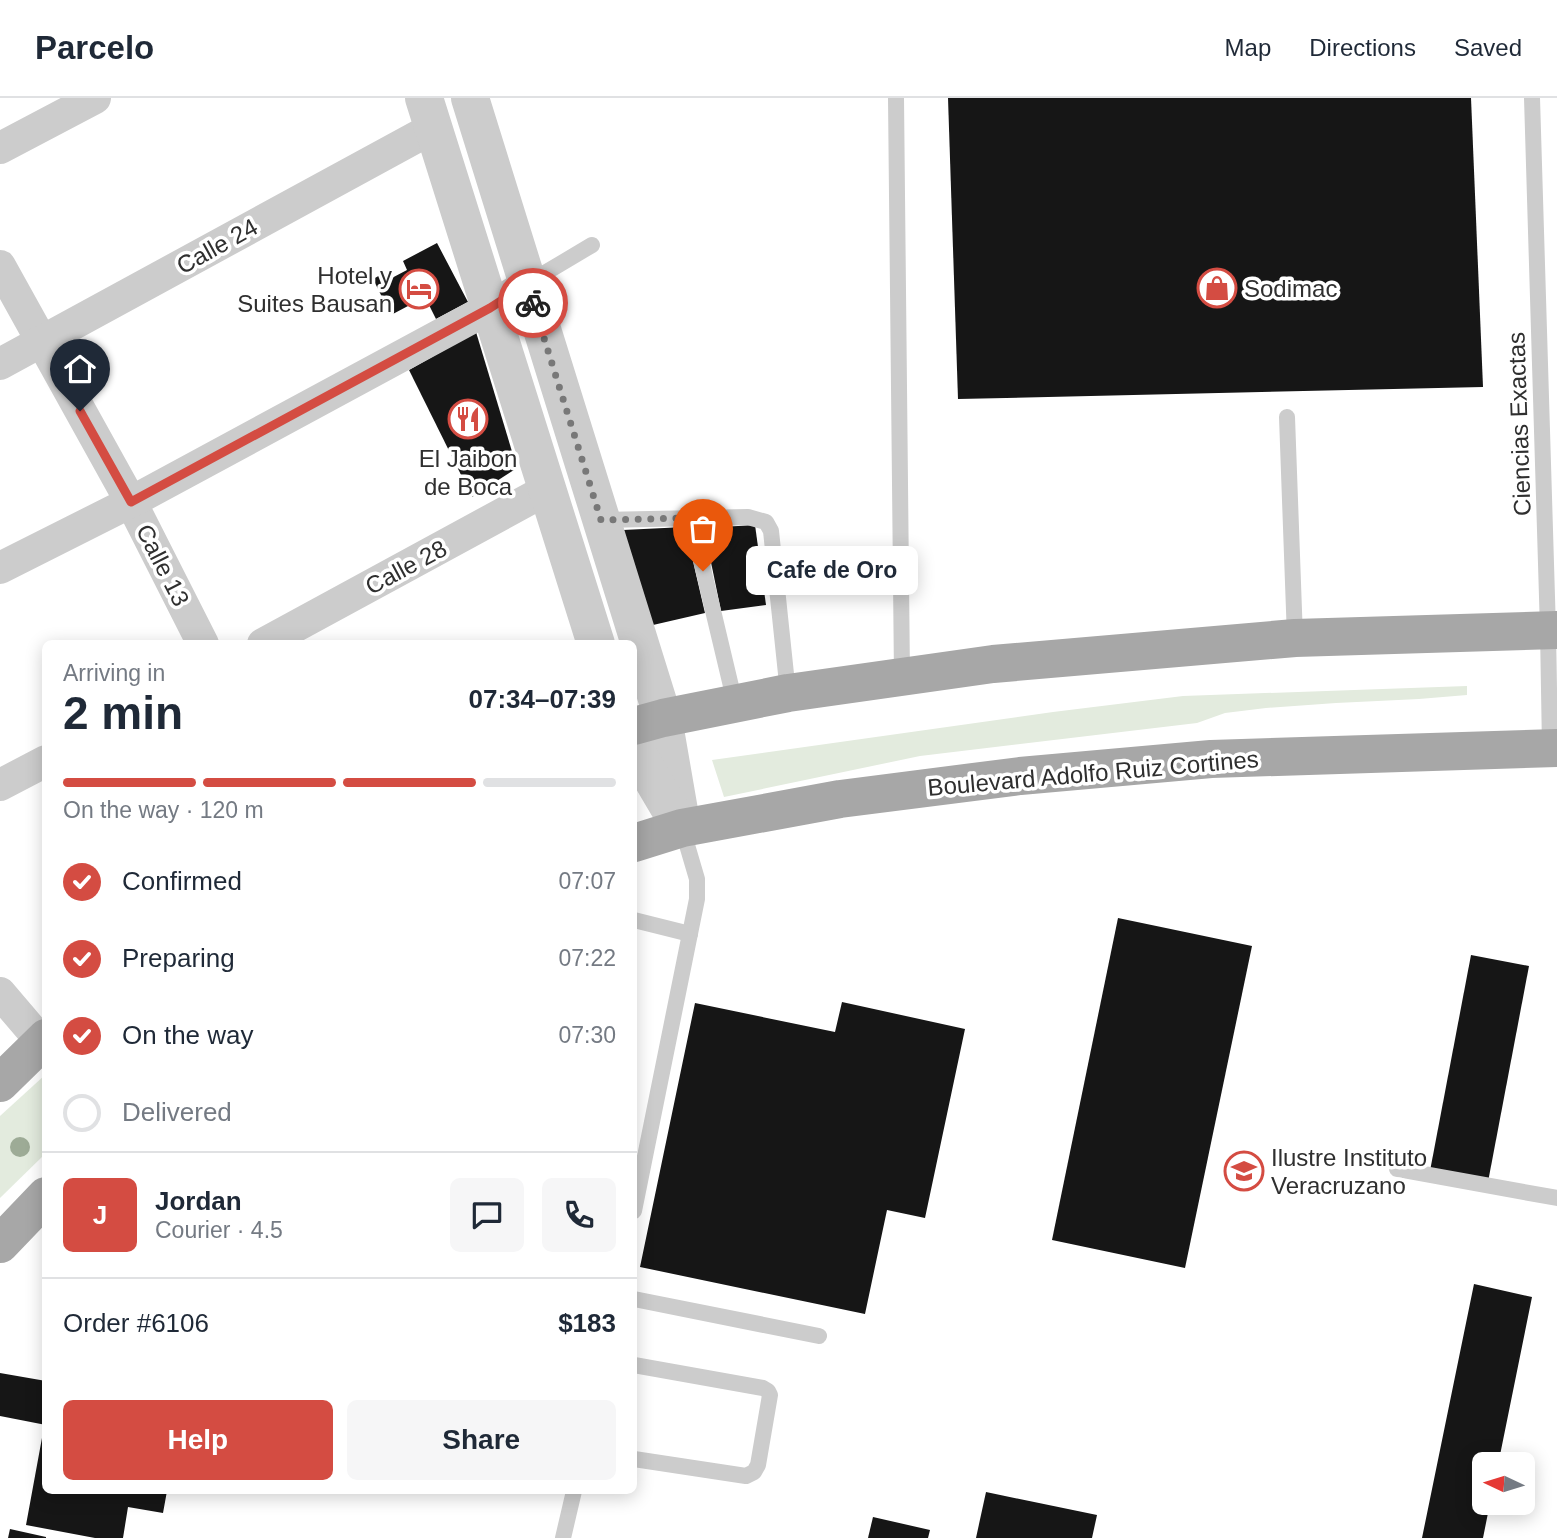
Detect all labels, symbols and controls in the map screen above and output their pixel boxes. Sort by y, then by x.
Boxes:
text: Parcelo [35,29,154,66]
text: Map [1225,34,1271,61]
text: Directions [1309,34,1416,61]
text: Saved [1454,34,1522,61]
street label: Calle 24 [172,213,262,279]
place label: Hotel y Suites Bausan [237,262,392,317]
shop icon: Sodimac [1196,267,1238,309]
hotel icon: Hotel y Suites Bausan [398,268,440,310]
courier [498,268,568,338]
place label: Sodimac [1244,275,1337,302]
icon: bike [514,284,552,322]
street label: Ciencias Exactas [1502,332,1536,516]
pin [50,339,110,411]
icon: home [61,350,99,388]
restaurant icon: El Jaibon de Boca [447,398,489,440]
place label: El Jaibon de Boca [419,445,517,500]
pin [673,499,733,571]
icon: bag [684,510,722,548]
street label: Calle 13 [131,520,195,610]
street label: Calle 28 [361,534,451,600]
callout: Cafe de Oro [745,546,917,596]
text: Cafe de Oro [767,557,897,583]
text: Arriving in [63,660,165,686]
text: 07:34–07:39 [469,684,616,714]
text: 2 min [63,687,183,739]
street label: Boulevard Adolfo Ruiz Cortines [926,745,1260,801]
text: On the way · 120 m [63,797,264,823]
icon: check [63,863,101,901]
text: Confirmed [122,866,242,896]
text: 07:07 [558,868,616,894]
icon: check [63,940,101,978]
text: Preparing [122,943,235,973]
text: 07:22 [558,945,616,971]
icon: check [63,1017,101,1055]
text: On the way [122,1020,254,1050]
text: 07:30 [558,1022,616,1048]
text: Delivered [122,1097,232,1127]
place label: Ilustre Instituto Veracruzano [1271,1144,1427,1199]
school or university icon: Ilustre Instituto Veracruzano [1223,1150,1265,1192]
button: chat [450,1178,524,1252]
button: phone [542,1178,616,1252]
text: Jordan [155,1186,242,1216]
text: J [93,1200,107,1230]
text: Courier · 4.5 [155,1217,283,1243]
text: Order #6106 [63,1308,209,1338]
text: $183 [558,1308,616,1338]
button: Help [63,1400,333,1480]
button: Share [347,1400,616,1480]
north arrow [1472,1452,1535,1516]
map controls [1472,1452,1535,1515]

